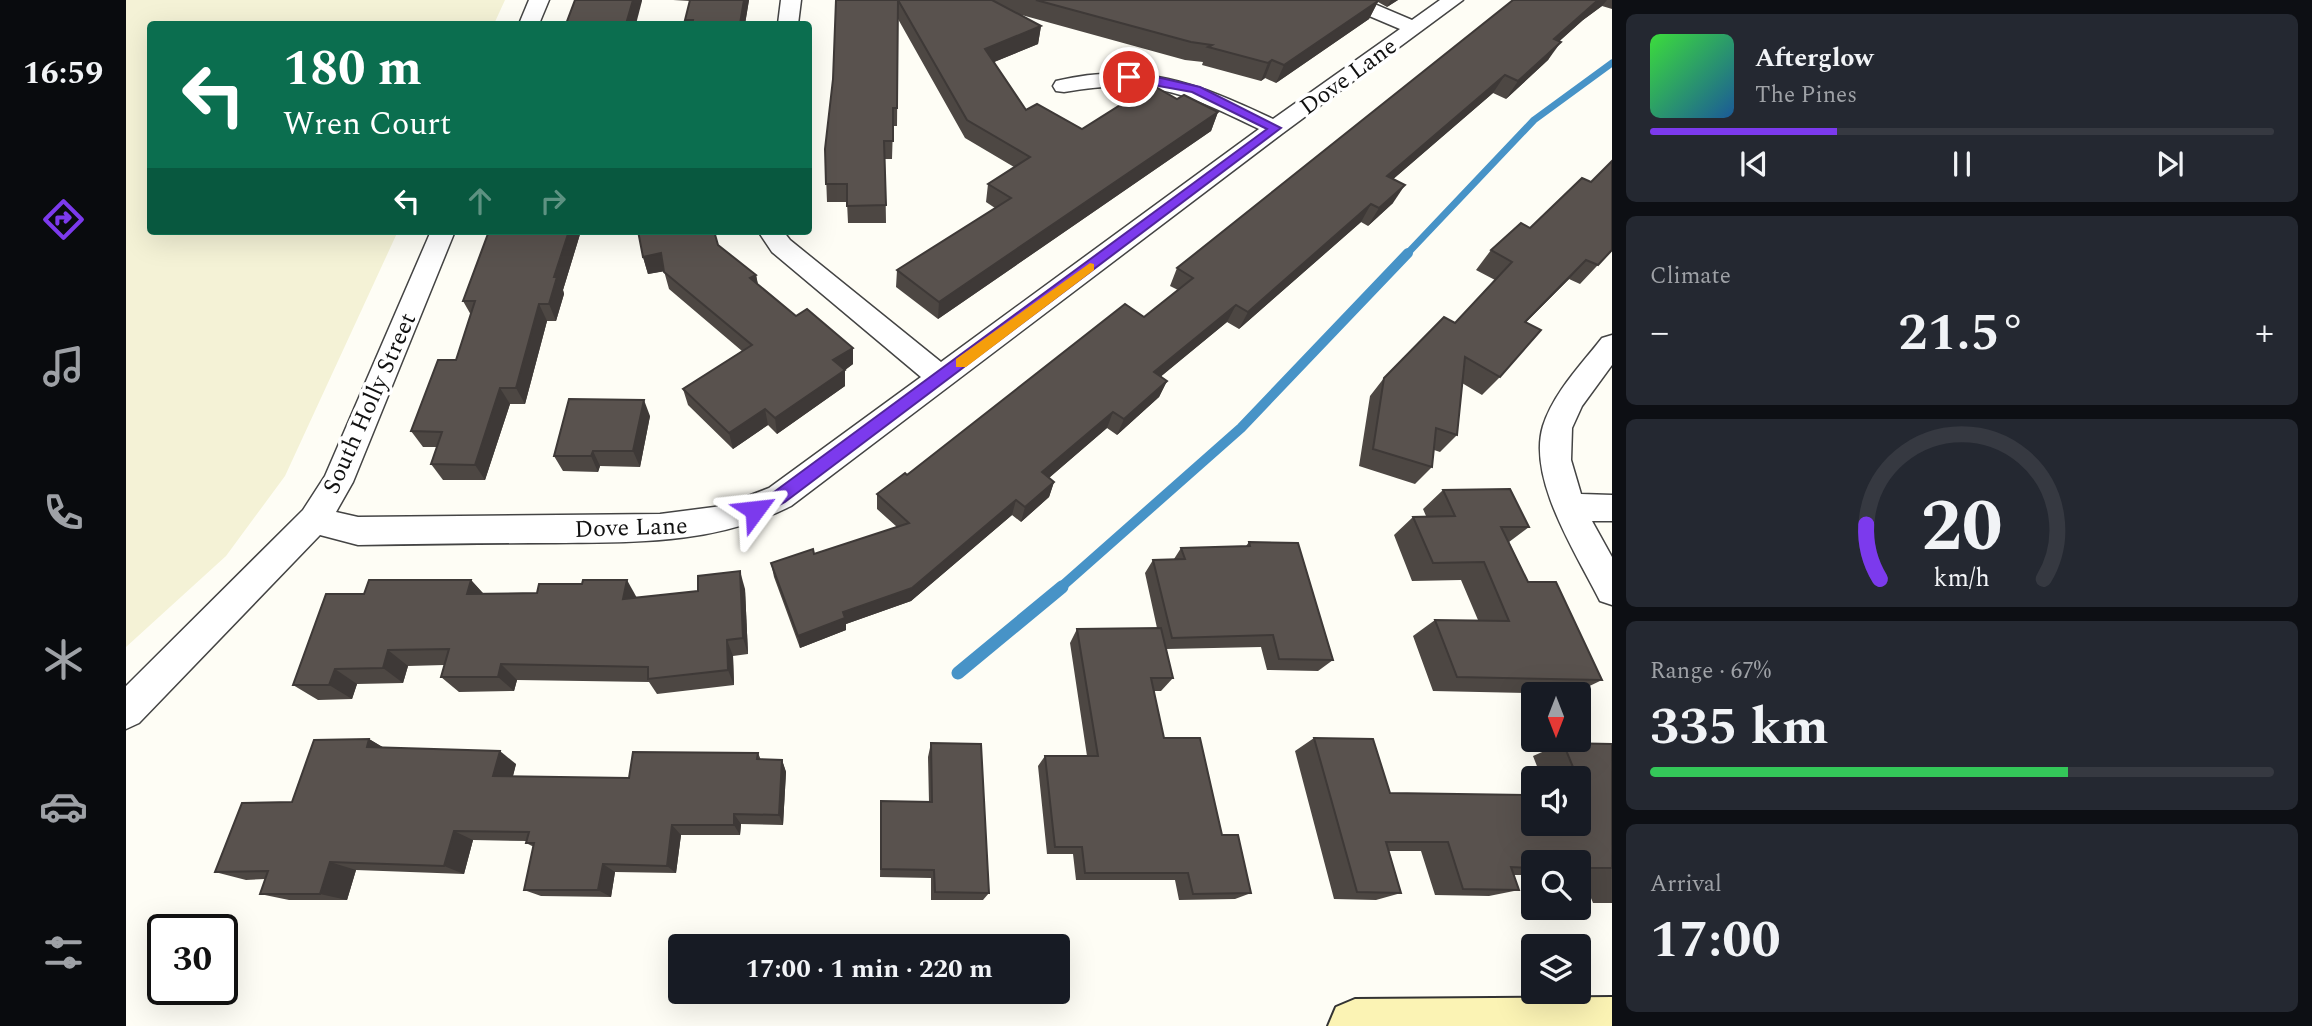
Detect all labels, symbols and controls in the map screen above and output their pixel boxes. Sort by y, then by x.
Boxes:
street label: Dove Lane [1292,29,1405,125]
text: 180 m [283,32,422,107]
text: Afterglow [1755,38,1874,78]
pin [1099,47,1159,107]
text: 16:59 [23,49,103,98]
icon: left [168,49,259,140]
icon: arrive [1110,58,1148,96]
text: The Pines [1755,78,1857,113]
text: Wren Court [283,100,451,149]
icon: previous [1735,145,1773,183]
icon: pause [1943,145,1981,183]
icon: next [2151,145,2189,183]
icon: left [388,182,426,220]
icon: ahead [461,182,499,220]
icon: right [534,182,572,220]
icon: directions [39,195,88,244]
text: Climate [1650,259,1731,294]
text: 21.5° [1898,294,2026,373]
text: − [1650,304,1669,362]
text: + [2255,304,2274,362]
street label: South Holly Street [314,307,426,500]
icon: music [39,342,88,391]
text: 20 [1921,472,2003,583]
position arrow [718,473,792,547]
icon: phone [39,488,88,537]
street label: Dove Lane [574,508,688,548]
text: km/h [1934,560,1990,598]
icon: climate [39,635,88,684]
text: Range · 67% [1650,654,1771,689]
north arrow [1521,682,1591,752]
map controls [1521,682,1591,1004]
text: 335 km [1650,688,1829,767]
button: sound [1521,766,1591,836]
icon: car [39,782,88,831]
button: search [1521,850,1591,920]
text: Arrival [1650,867,1722,902]
text: 17:00 [1650,901,1781,980]
speed limit sign: 30 [147,914,238,1005]
icon: filters [39,928,88,977]
button: layers [1521,934,1591,1004]
text: 17:00 · 1 min · 220 m [745,949,993,989]

